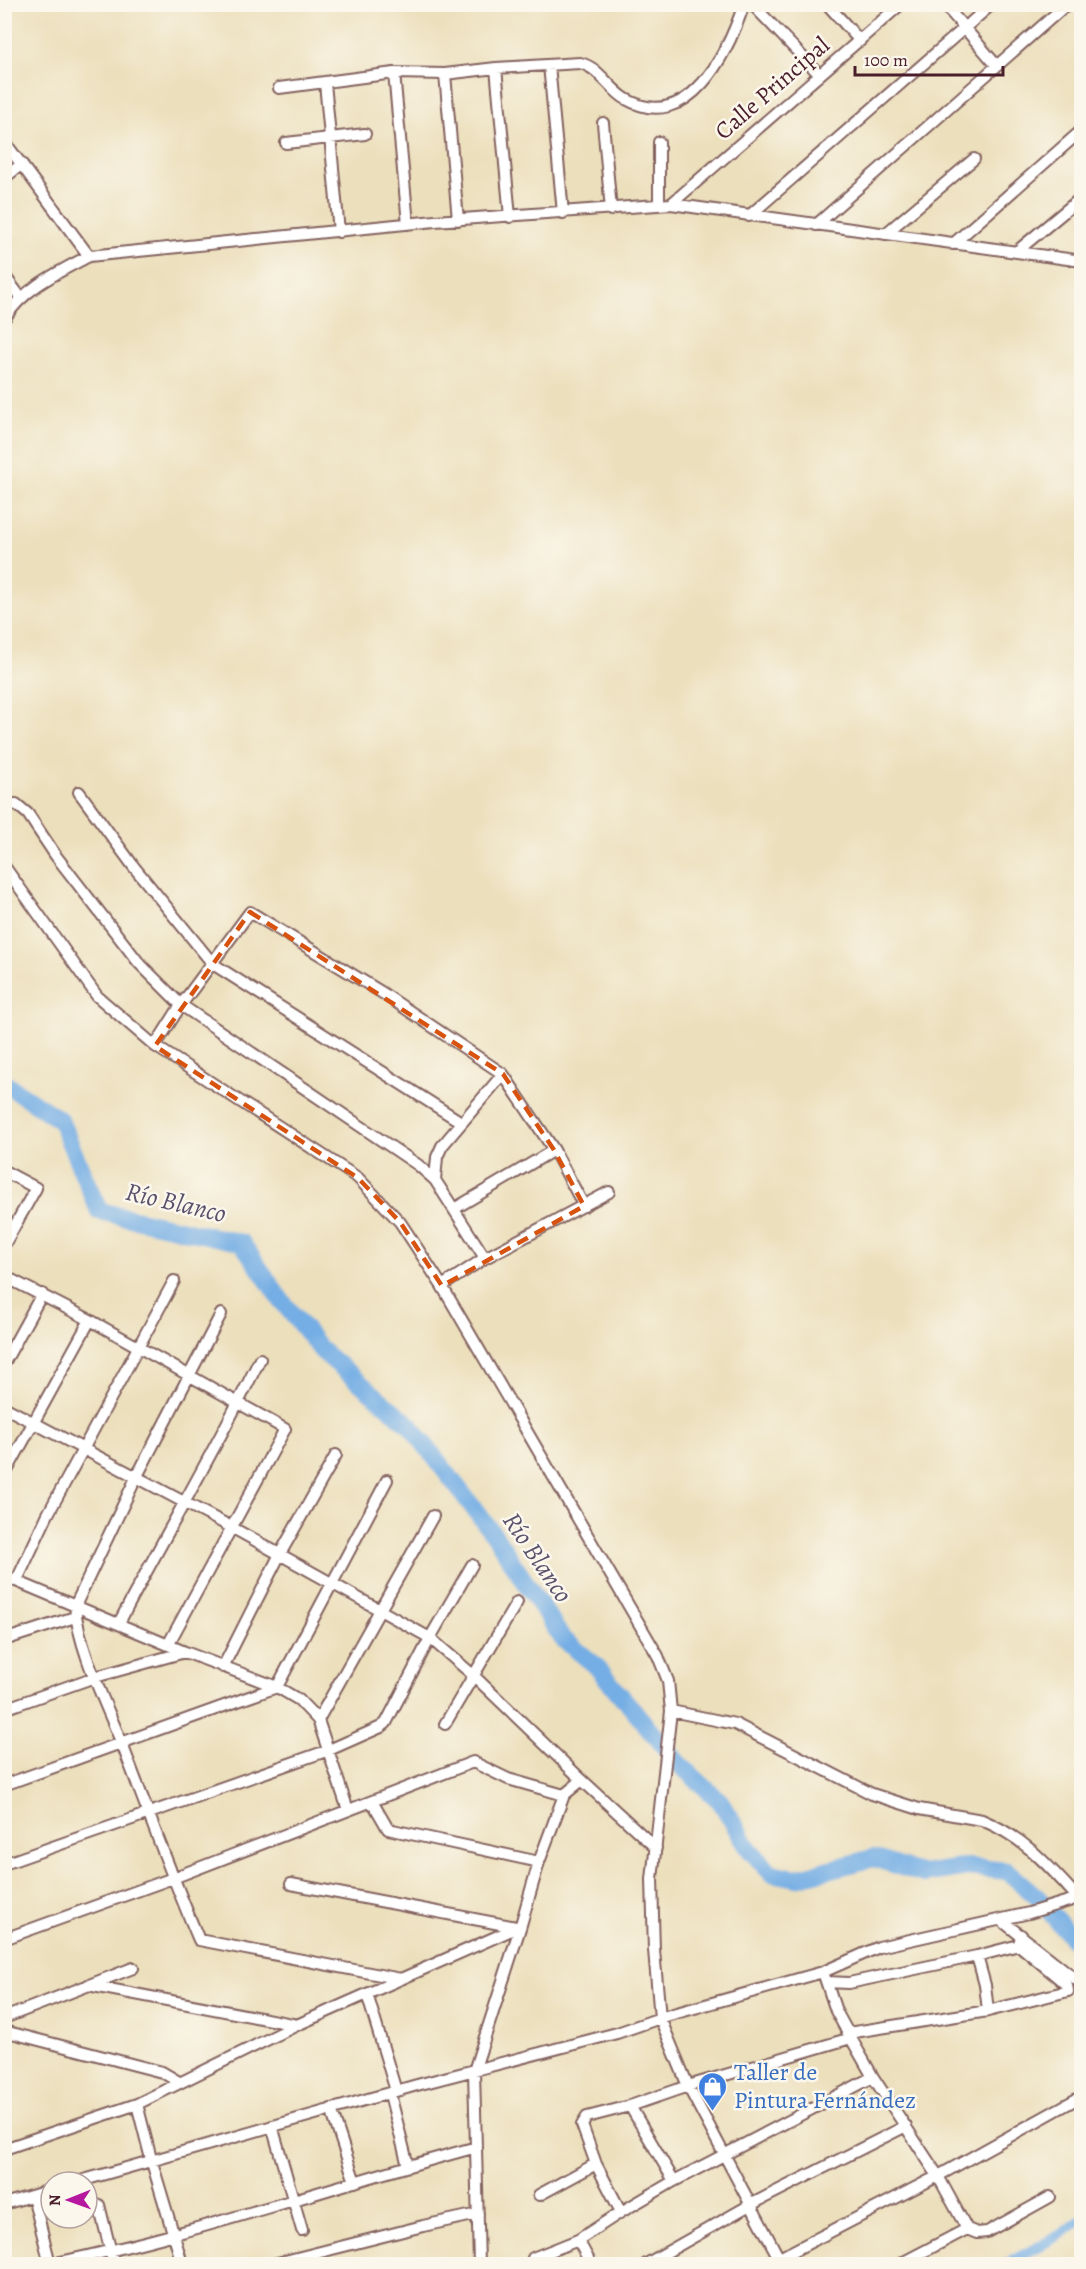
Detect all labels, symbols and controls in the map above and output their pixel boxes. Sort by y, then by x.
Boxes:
street label: Calle Principal [708,29,836,147]
scale bar [855,39,1004,77]
text: 100 m [864,48,908,72]
water label: Río Blanco [122,1174,230,1231]
water label: Río Blanco [495,1505,581,1609]
place label: Taller de Pintura Fernández [734,2056,916,2116]
shop icon: Taller de Pintura Fernández [697,2070,729,2112]
north arrow [39,2170,99,2230]
text: N [44,2194,66,2206]

